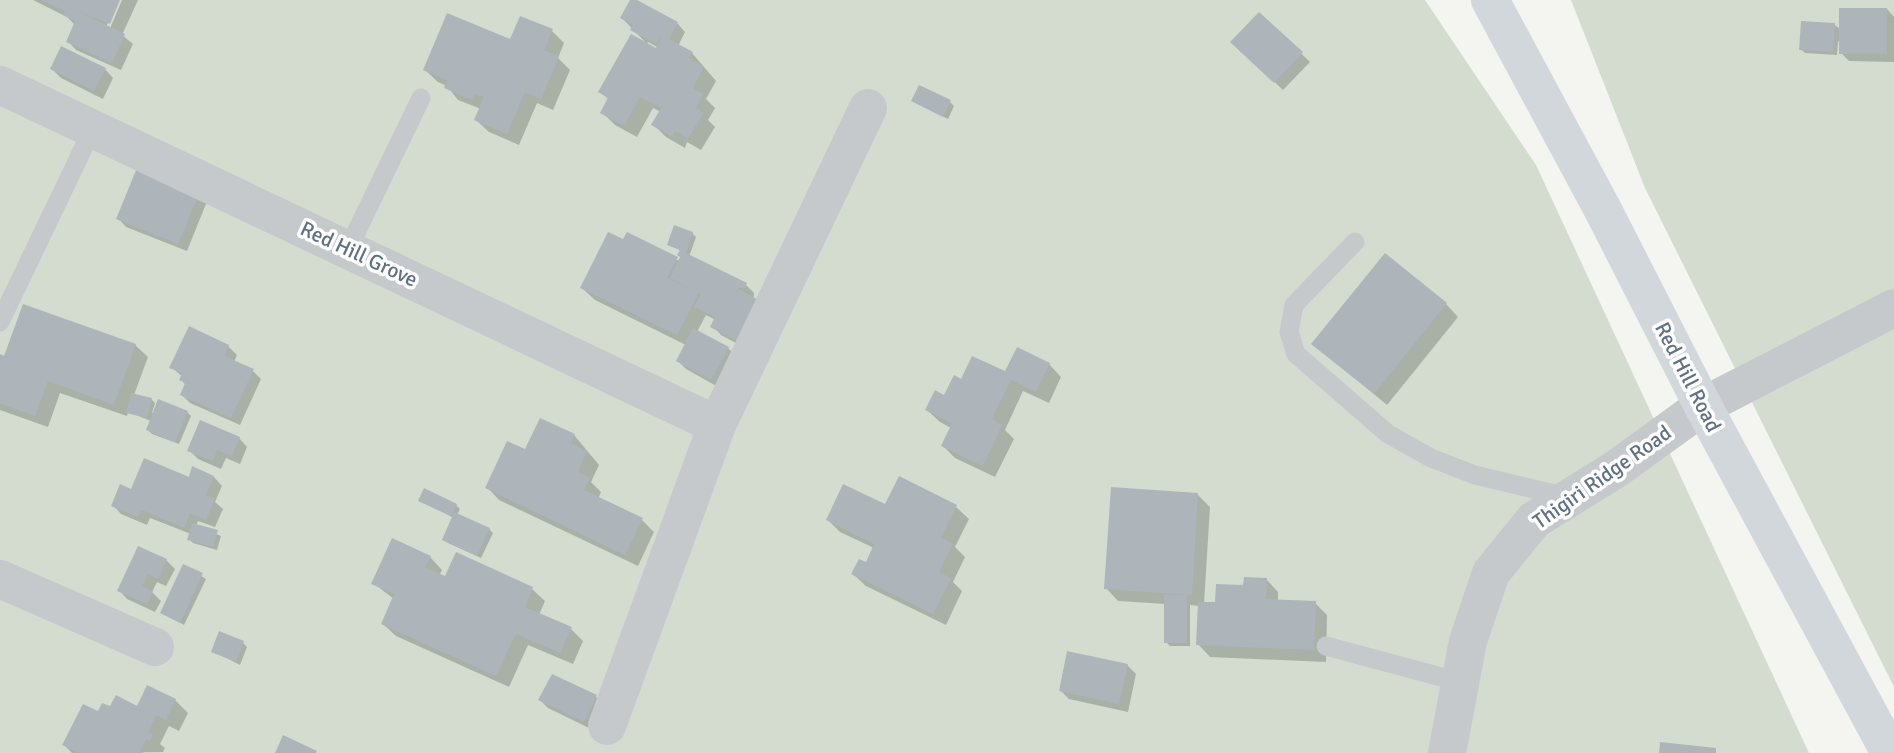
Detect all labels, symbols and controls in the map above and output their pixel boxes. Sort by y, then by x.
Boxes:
street label: Red Hill Grove [296,215,422,293]
street label: Red Hill Road [1649,318,1727,436]
street label: Thigiri Ridge Road [1528,420,1676,534]

